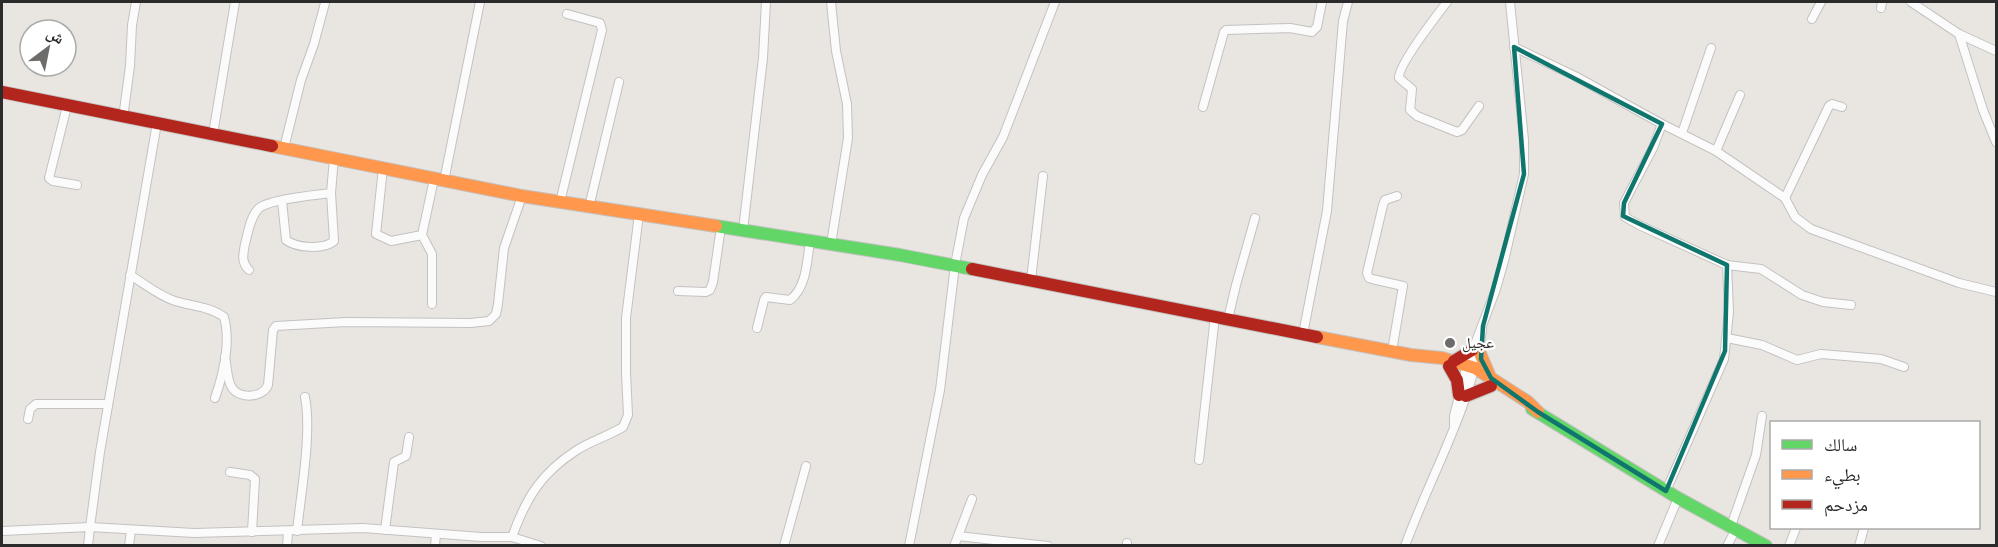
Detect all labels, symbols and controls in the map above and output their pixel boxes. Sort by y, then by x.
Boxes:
north arrow [18,18,78,78]
text: ش [43,23,68,48]
place label: عجيل [1462,334,1494,353]
marker: عجيل [1443,336,1457,350]
legend [1770,421,1980,529]
text: سالك [1824,434,1857,456]
text: بطيء [1824,464,1861,490]
text: مزدحم [1824,494,1868,517]

